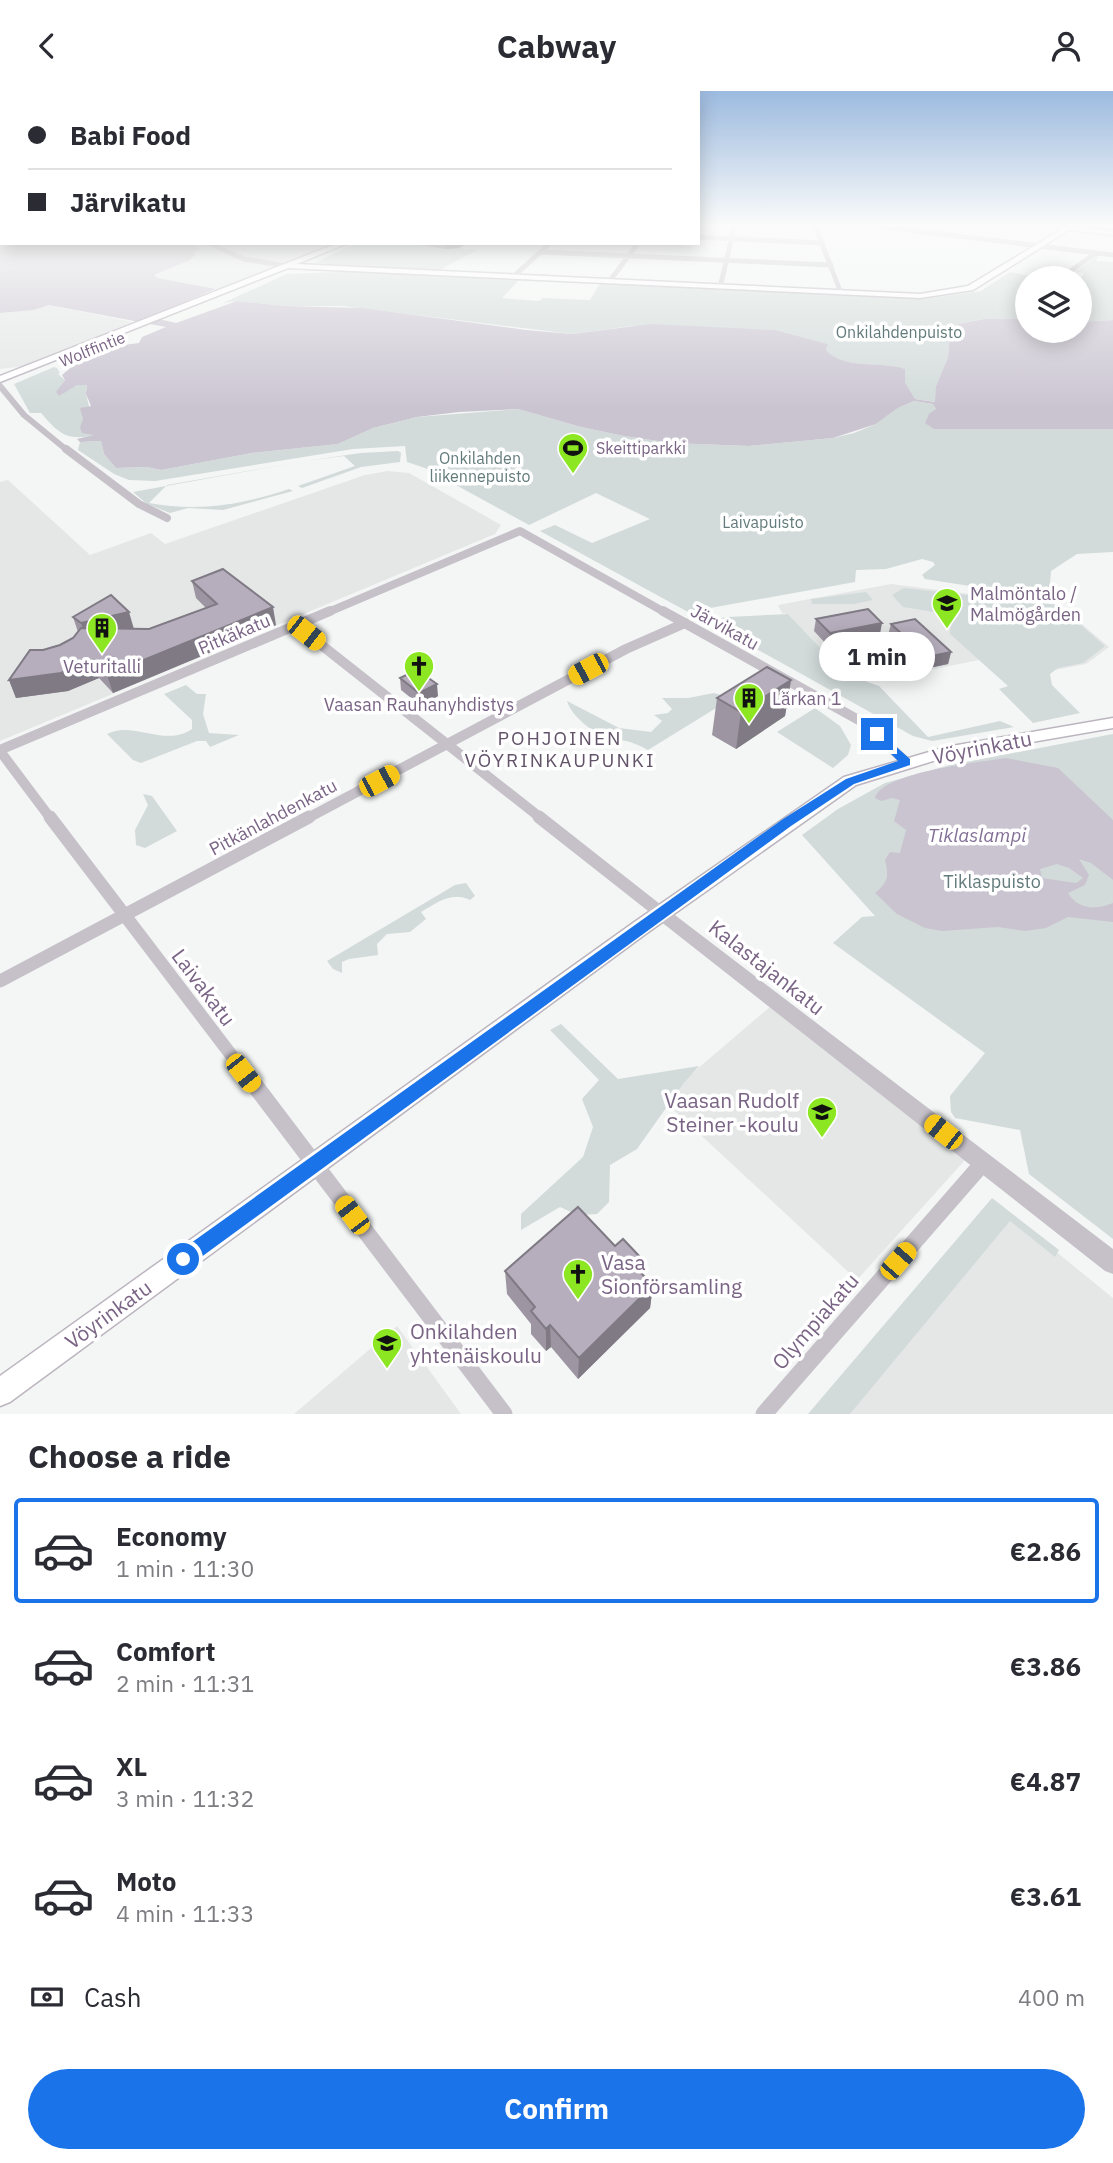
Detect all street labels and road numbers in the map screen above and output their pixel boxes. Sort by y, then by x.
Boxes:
street label: Wolffintie [56,327,128,371]
street label: Järvikatu [687,599,763,655]
street label: Pitkäkatu [194,609,274,659]
street label: Vöyrinkatu [930,724,1034,770]
street label: Pitkänlahdenkatu [205,774,341,860]
street label: Kalastajankatu [703,913,831,1021]
street label: Laivakatu [166,943,242,1031]
street label: Olympiakatu [765,1267,865,1375]
street label: Vöyrinkatu [59,1273,157,1355]

